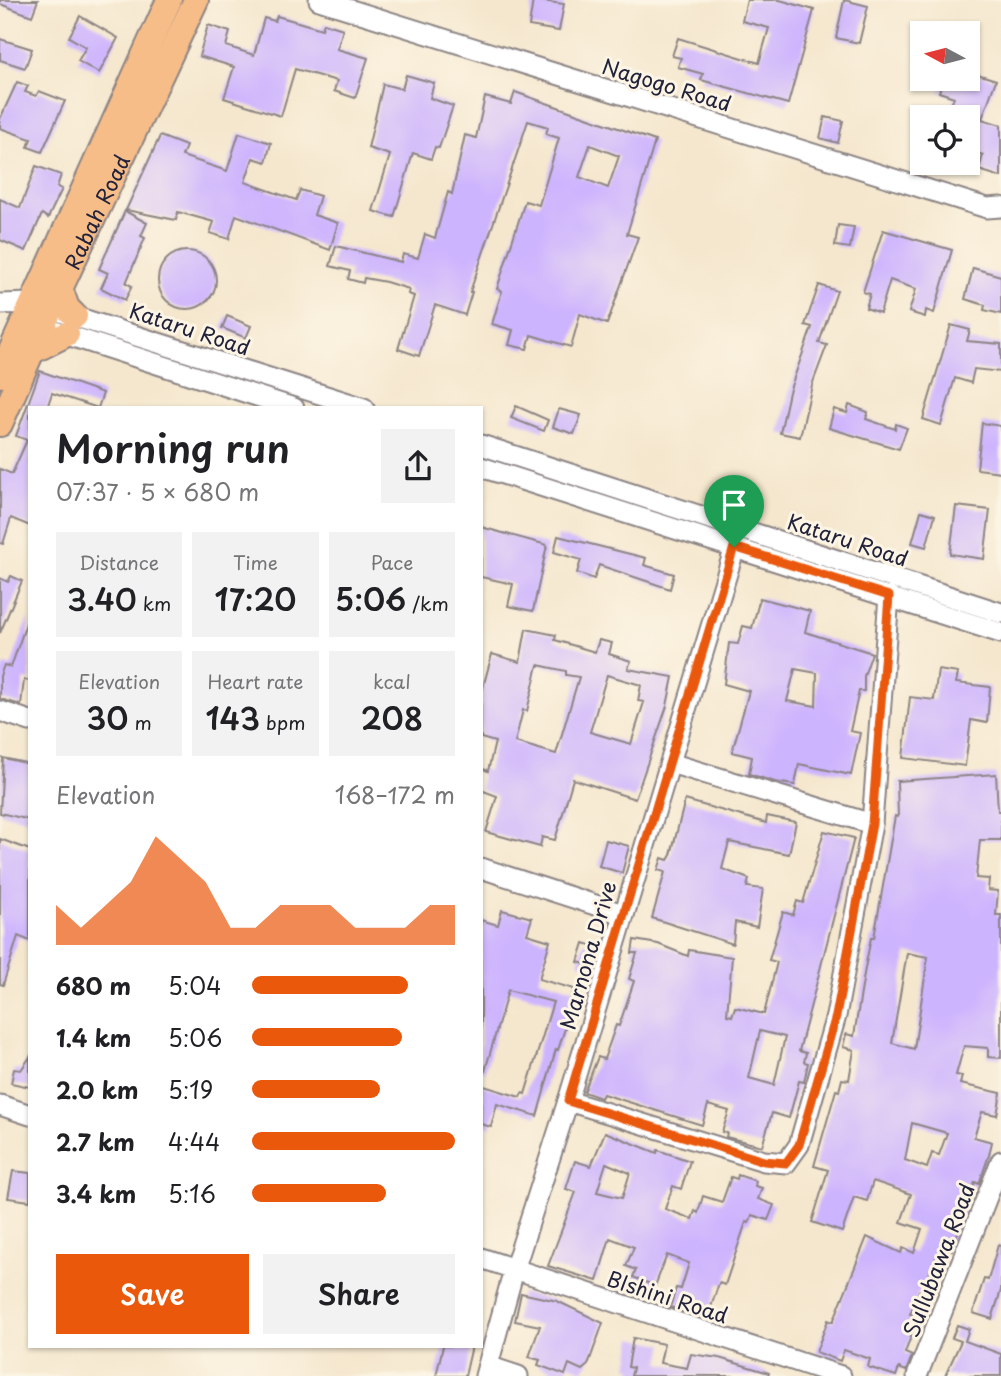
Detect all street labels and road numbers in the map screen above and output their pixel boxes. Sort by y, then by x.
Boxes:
street label: Nagogo Road [599,49,735,119]
street label: Rabah Road [55,149,137,275]
street label: Kataru Road [125,293,255,363]
street label: Kataru Road [783,504,913,574]
street label: Marnona Drive [551,877,623,1033]
street label: Sullubawa Road [894,1178,982,1342]
street label: BIshini Road [603,1261,733,1331]

